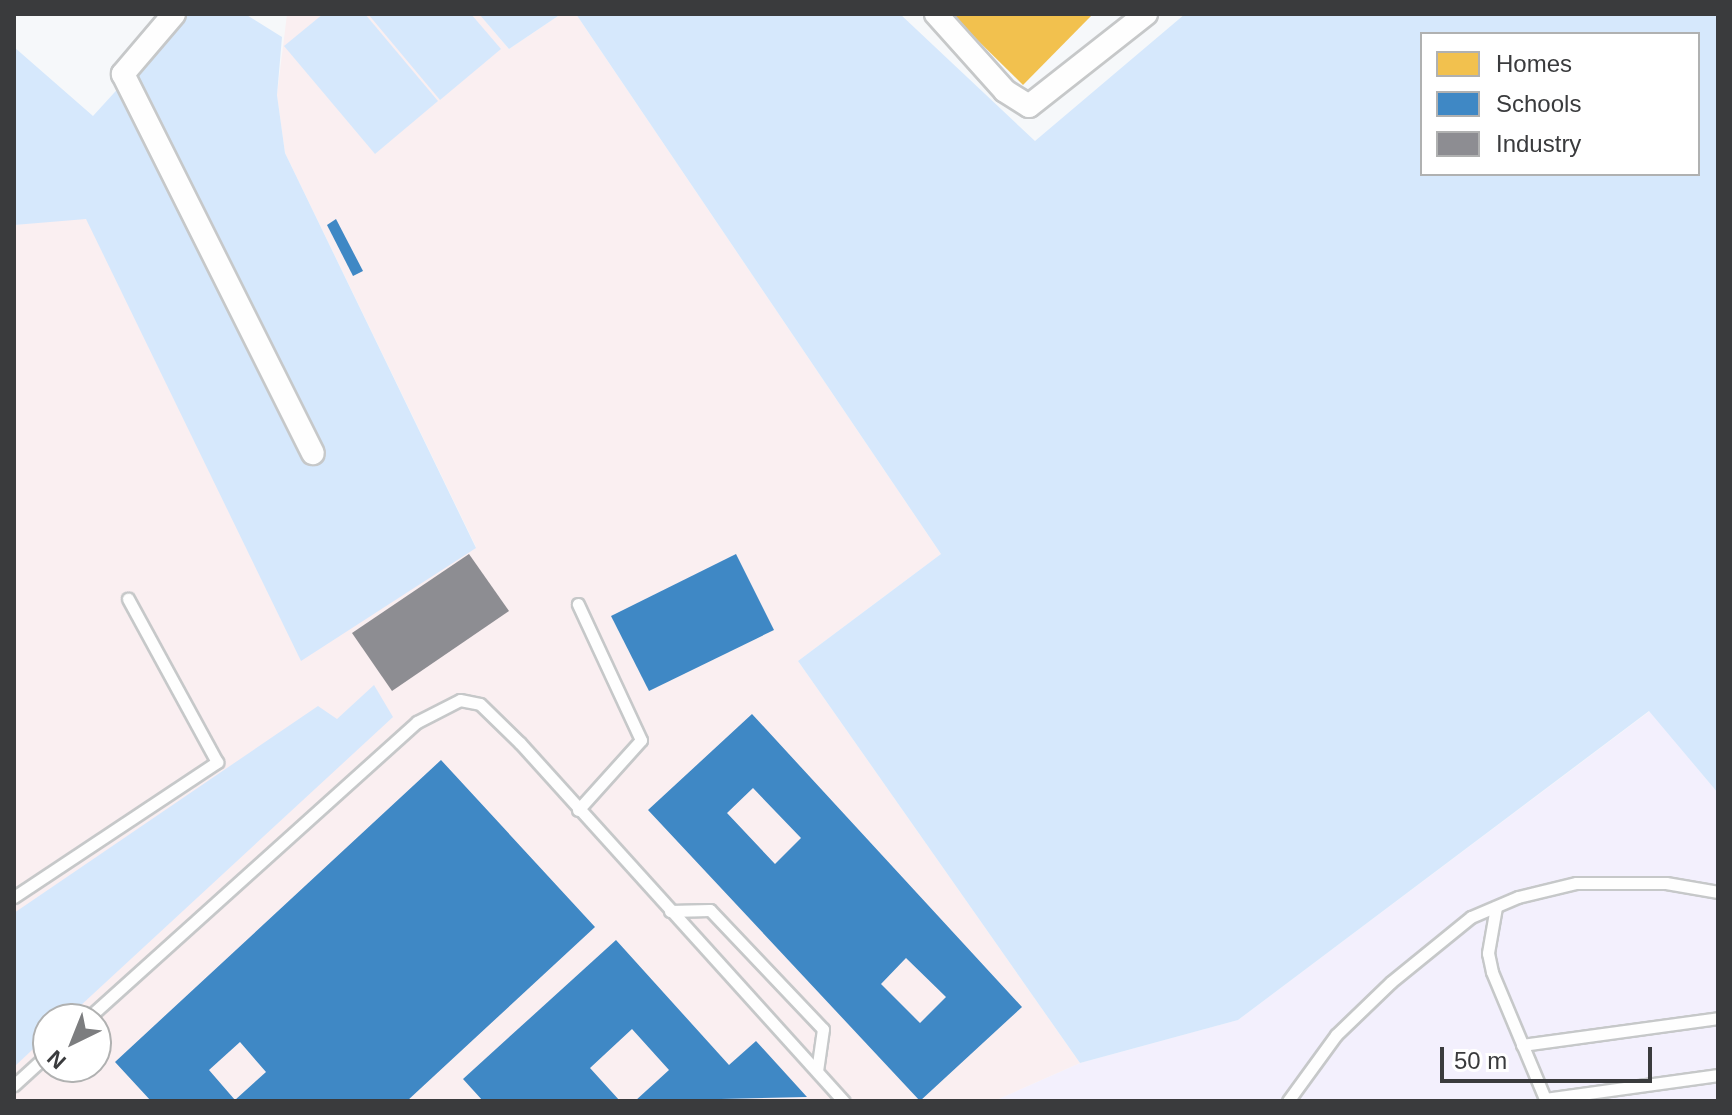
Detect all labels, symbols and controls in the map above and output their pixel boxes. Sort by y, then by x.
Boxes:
legend [1420,32,1700,176]
text: Homes [1496,50,1572,77]
text: Schools [1496,90,1581,117]
text: Industry [1496,130,1581,157]
north arrow [32,1003,112,1083]
scale bar [1444,1031,1656,1081]
text: N [42,1045,71,1074]
text: 50 m [1454,1047,1507,1074]

